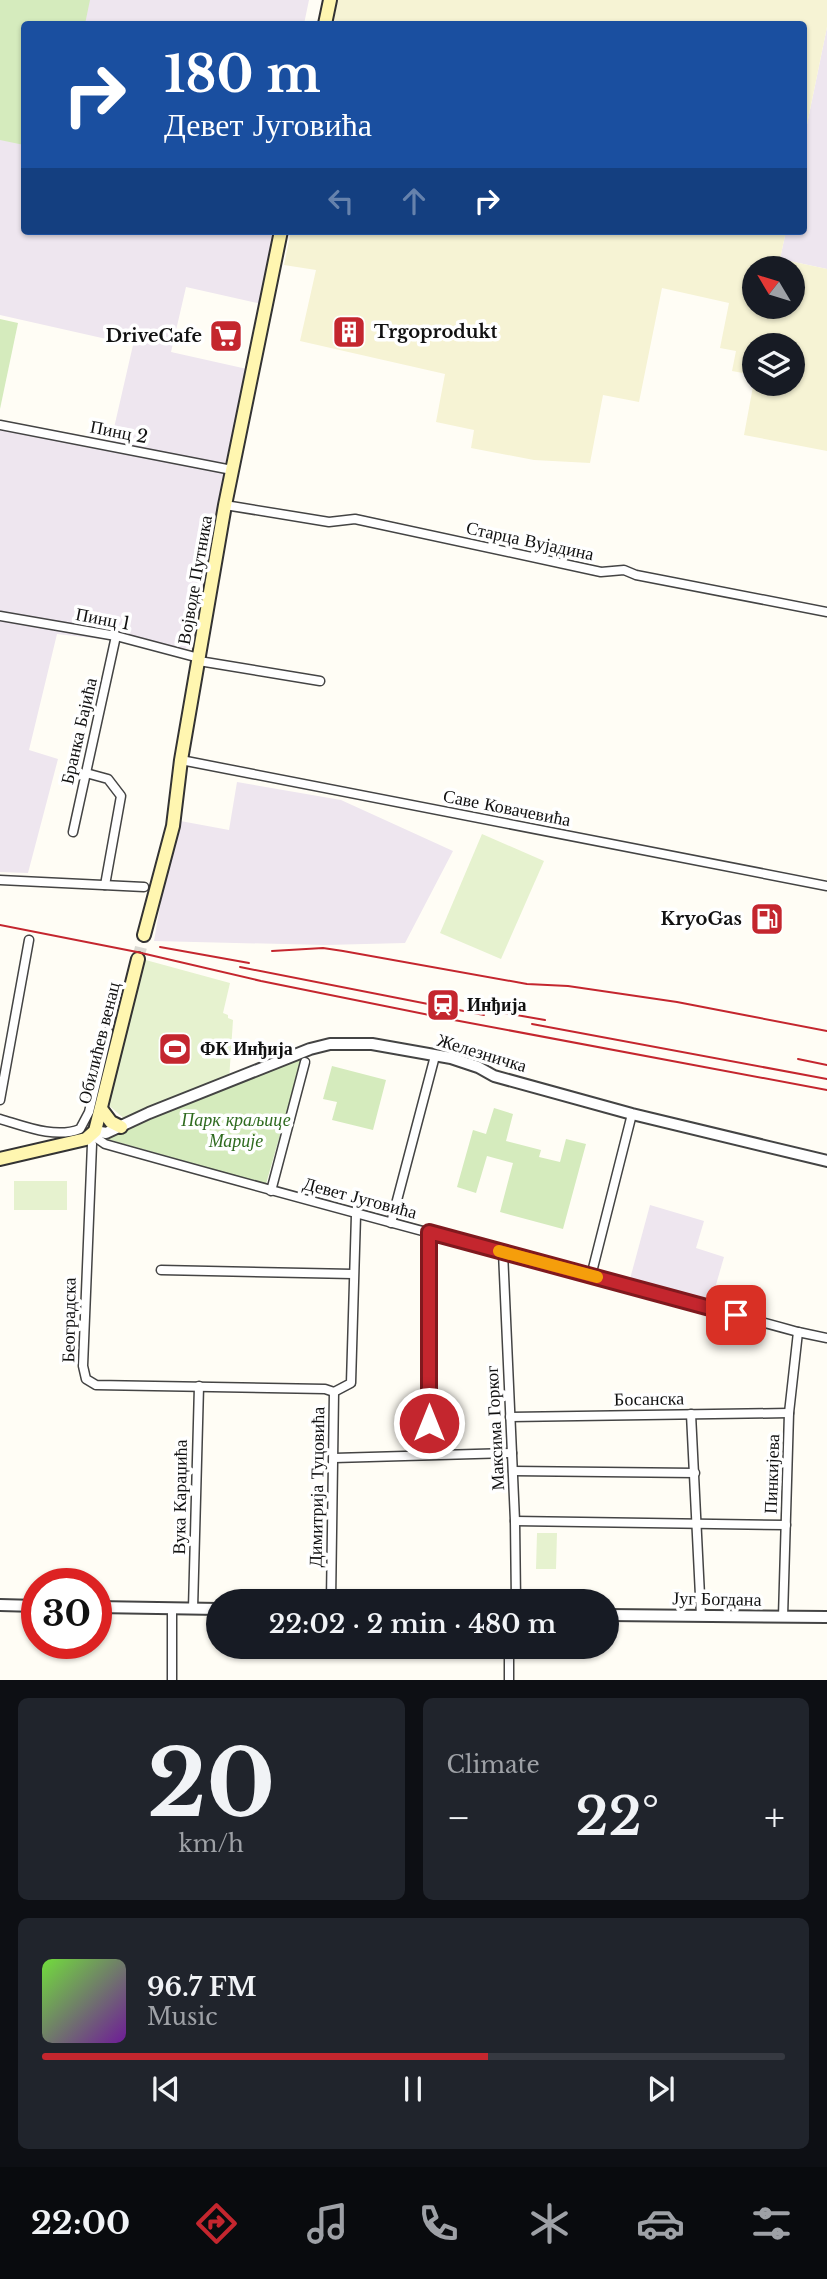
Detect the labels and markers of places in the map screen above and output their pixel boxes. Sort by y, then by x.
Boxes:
building icon: Trgoprodukt [330,313,368,351]
supermarket icon: DriveCafe [207,317,245,355]
place label: Trgoprodukt [374,321,498,343]
place label: DriveCafe [105,325,202,347]
fuel station icon: KryoGas [748,900,786,938]
place label: KryoGas [661,908,742,930]
station icon: Инђија [424,986,462,1024]
place label: Инђија [467,994,526,1016]
sports icon: ФК Инђија [156,1030,194,1068]
place label: ФК Инђија [200,1038,293,1060]
pin [706,1285,766,1345]

